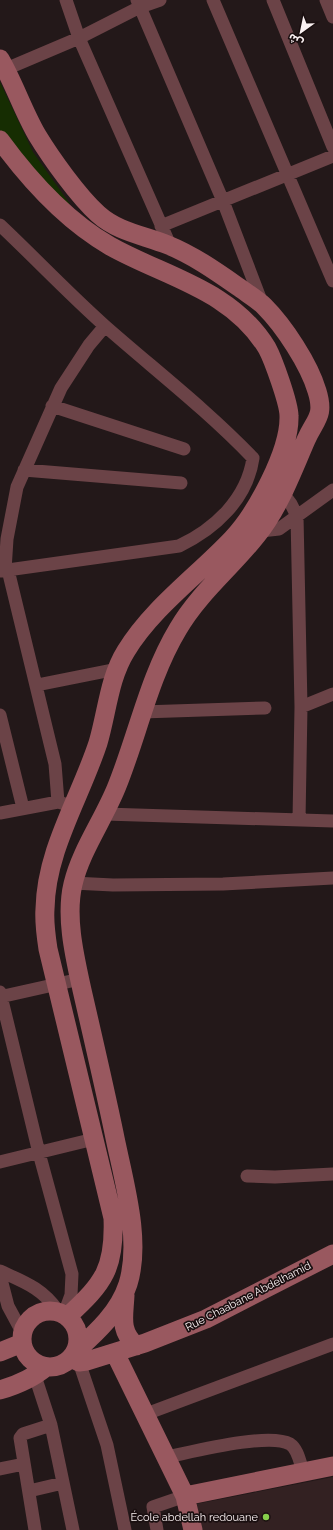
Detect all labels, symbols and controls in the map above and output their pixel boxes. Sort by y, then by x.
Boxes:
north arrow [281,12,321,52]
text: ش [286,30,306,50]
street label: Rue Chaabane Abdelhamid [183,1259,313,1334]
place label: École abdellah redouane [130,1510,259,1524]
marker: École abdellah redouane [261,1512,271,1522]

